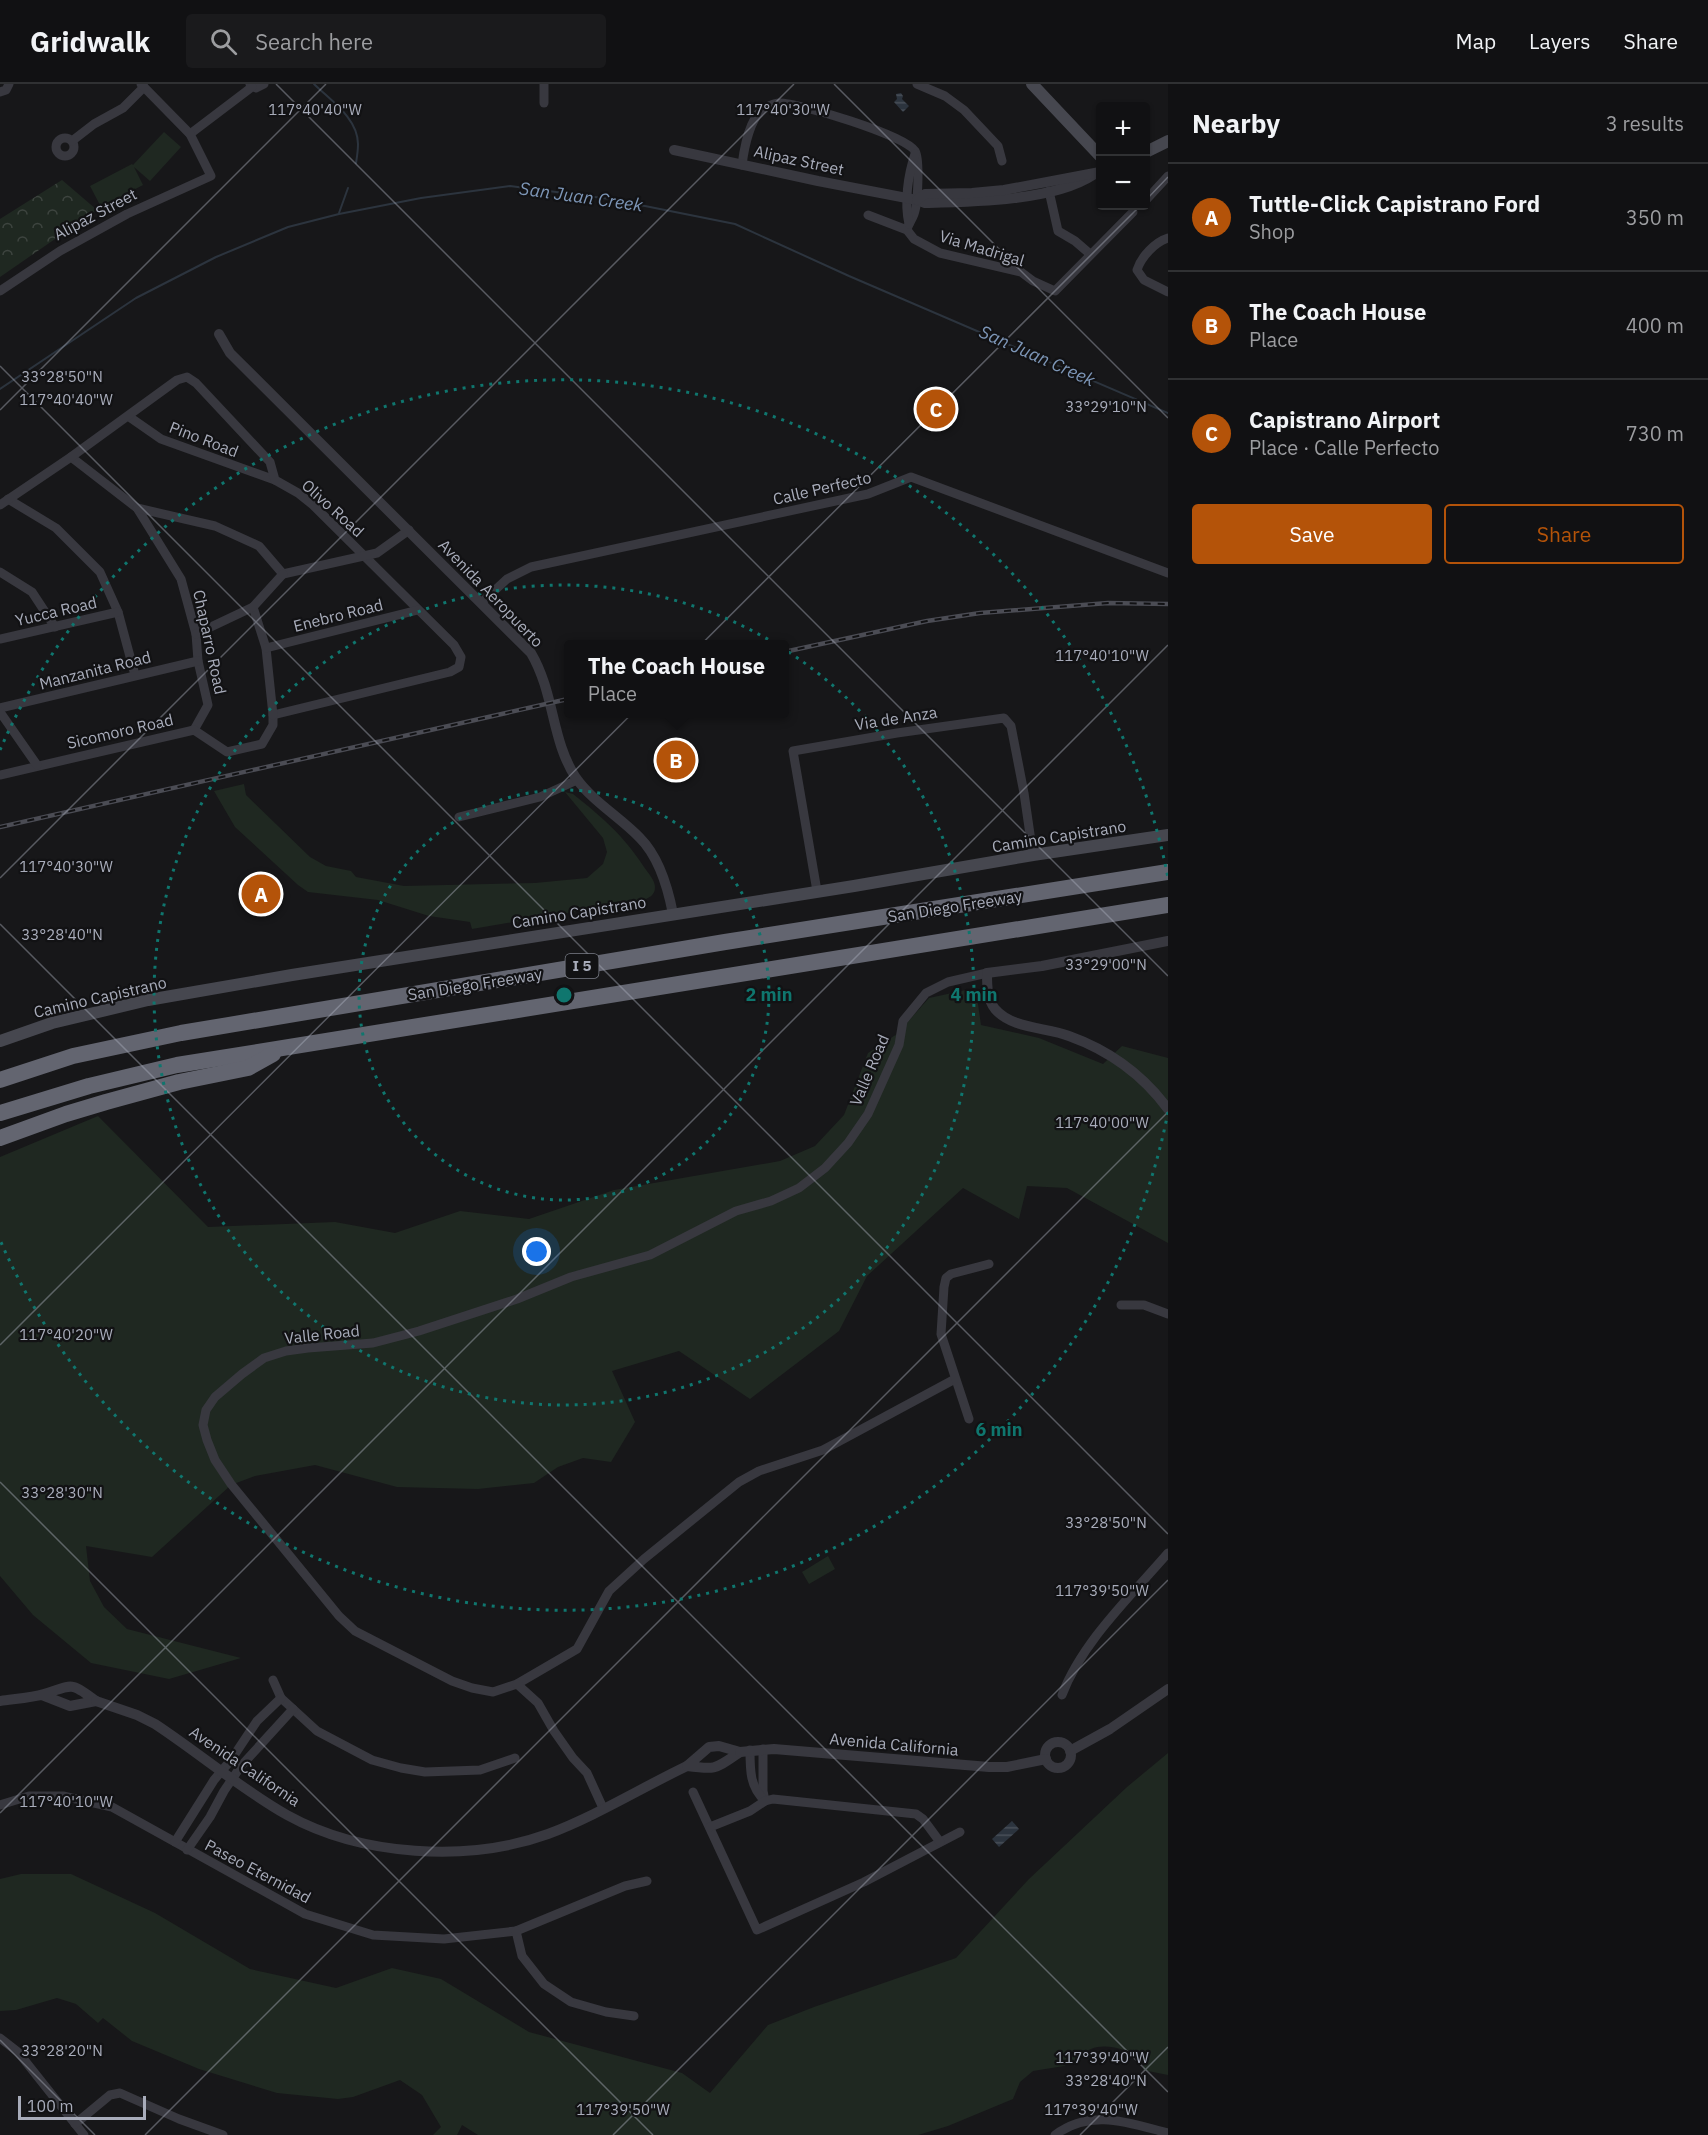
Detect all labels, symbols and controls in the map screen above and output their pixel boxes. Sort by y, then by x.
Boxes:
search box [186,14,606,68]
text: Gridwalk [30,23,150,60]
icon: search [207,25,240,58]
text: Search here [255,27,373,56]
text: Map [1456,27,1496,55]
text: Layers [1529,27,1591,55]
text: Share [1624,27,1678,55]
text: 117°40'40"W [268,100,362,119]
text: 117°40'30"W [736,100,830,119]
map controls [1096,102,1150,210]
button: + [1096,102,1150,156]
text: Nearby [1192,106,1280,140]
text: 3 results [1606,110,1684,137]
street label: Alipaz Street [752,141,846,179]
button: − [1096,156,1150,210]
water label: San Juan Creek [518,176,645,217]
street label: Alipaz Street [50,184,140,244]
text: Tuttle-Click Capistrano Ford [1249,189,1540,218]
text: A [1205,204,1218,231]
text: 350 m [1626,204,1684,231]
text: Shop [1249,218,1295,245]
street label: Via Madrigal [937,226,1027,270]
text: The Coach House [1249,297,1426,326]
text: B [1205,312,1218,339]
text: 400 m [1626,312,1684,339]
water label: San Juan Creek [976,320,1099,392]
text: Place [1249,326,1298,353]
text: 33°28'50"N [21,367,103,386]
pin: C [916,386,956,432]
text: 117°40'40"W [19,390,113,409]
text: 33°29'10"N [1065,397,1147,416]
text: Capistrano Airport [1249,405,1440,434]
street label: Pino Road [167,417,241,461]
text: C [1205,420,1218,447]
text: 730 m [1626,420,1684,447]
text: Place · Calle Perfecto [1249,434,1439,461]
street label: Calle Perfecto [771,467,873,509]
street label: Olivo Road [298,475,368,541]
button: Save [1192,504,1432,564]
button: Share [1444,504,1684,564]
street label: Avenida Aeropuerto [434,535,548,651]
street label: Chaparro Road [189,588,231,696]
street label: Yucca Road [13,592,99,630]
street label: Enebro Road [291,594,385,636]
popup [564,640,789,718]
street label: Manzanita Road [37,646,153,694]
text: 117°40'10"W [1055,646,1149,665]
text: The Coach House [588,651,765,680]
text: Place [588,680,637,707]
street label: Via de Anza [853,702,939,734]
street label: Sicomoro Road [65,709,175,753]
pin: B [656,738,696,782]
street label: Camino Capistrano [990,816,1128,856]
text: 117°40'30"W [19,857,113,876]
pin: A [242,872,280,916]
street label: San Diego Freeway [886,885,1024,926]
street label: Camino Capistrano [510,892,648,932]
text: 33°28'40"N [21,925,103,944]
road number: I 5 [566,954,598,978]
text: 33°29'00"N [1065,955,1147,974]
street label: San Diego Freeway [406,963,544,1004]
street label: Camino Capistrano [32,972,168,1022]
text: 2 min [745,983,793,1006]
text: 4 min [950,983,998,1006]
centre of rings [554,985,574,1005]
street label: Valle Road [845,1031,893,1109]
text: 117°40'00"W [1055,1113,1149,1132]
your location [522,1237,551,1266]
street label: Valle Road [283,1320,361,1348]
text: 117°40'20"W [19,1325,113,1344]
text: 6 min [975,1418,1023,1441]
text: 33°28'30"N [21,1483,103,1502]
text: 33°28'50"N [1065,1513,1147,1532]
text: 117°39'50"W [1055,1581,1149,1600]
street label: Avenida California [186,1721,305,1811]
street label: Avenida California [829,1728,960,1760]
text: 117°40'10"W [19,1792,113,1811]
street label: Paseo Eternidad [202,1835,314,1907]
text: 33°28'20"N [21,2041,103,2060]
text: 117°39'40"W [1055,2048,1149,2067]
text: 33°28'40"N [1065,2071,1147,2090]
scale bar [18,2093,146,2120]
text: 100 m [27,2096,74,2116]
text: 117°39'50"W [576,2100,670,2119]
text: 117°39'40"W [1044,2100,1138,2119]

